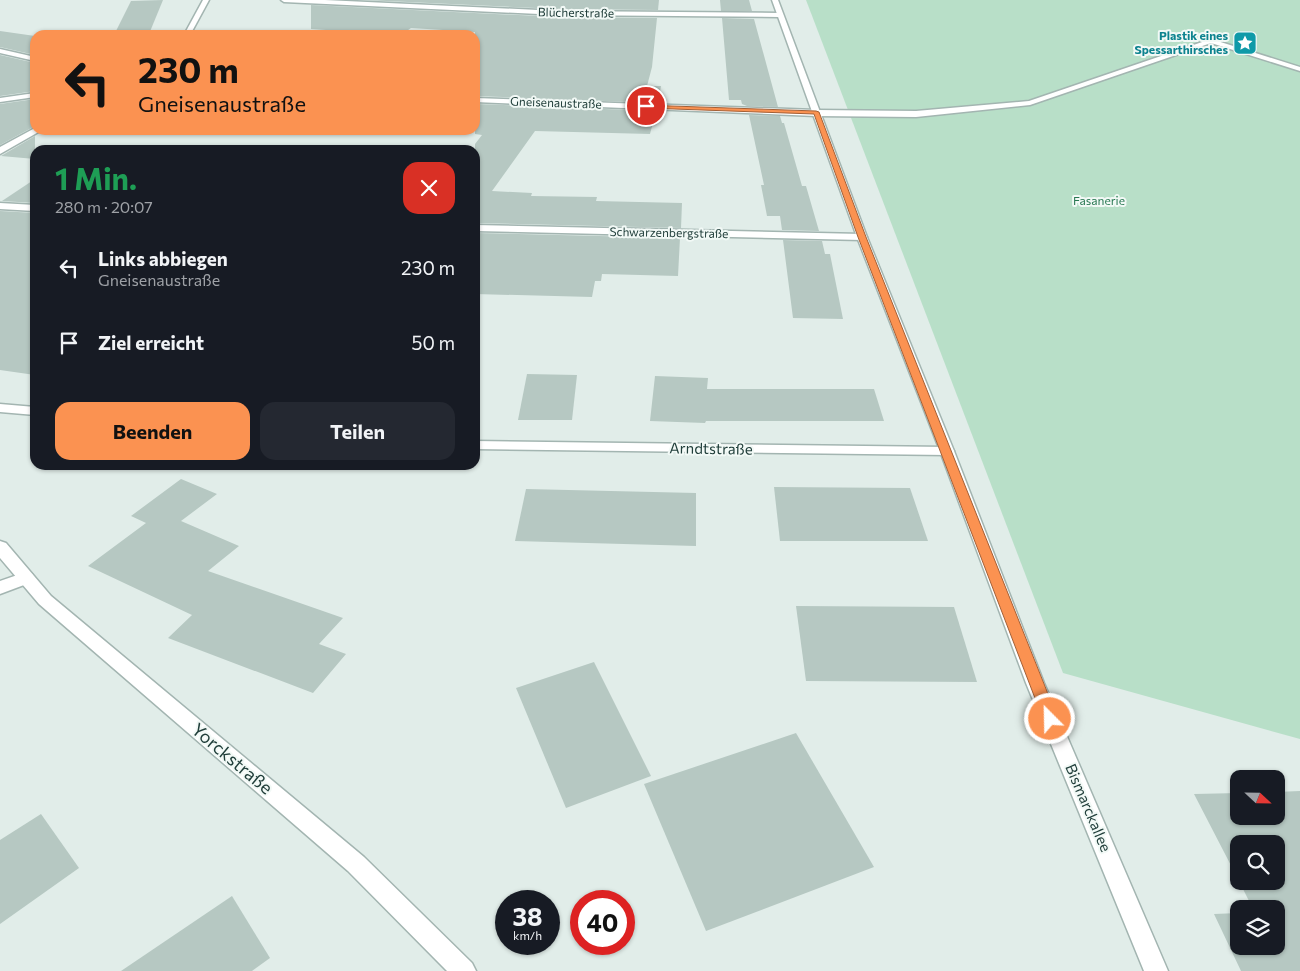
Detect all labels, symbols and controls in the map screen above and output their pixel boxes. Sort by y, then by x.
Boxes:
street label: Blücherstraße [538,4,614,20]
place label: Plastik eines Spessarthirsches [1135,28,1228,56]
place icon: Plastik eines Spessarthirsches [1232,30,1258,56]
text: 230 m [138,47,239,90]
icon: left [55,50,120,115]
pin [625,85,667,127]
text: Gneisenaustraße [138,90,306,117]
icon: arrive [632,92,660,120]
street label: Gneisenaustraße [510,93,602,111]
text: 1 Min. [55,159,137,196]
button: close [403,162,455,214]
park label: Fasanerie [1073,193,1125,207]
text: 280 m · 20:07 [55,197,153,216]
street label: Schwarzenbergstraße [609,224,729,240]
text: Links abbiegen [98,247,228,270]
icon: left [55,254,83,282]
text: 230 m [401,256,455,279]
text: Gneisenaustraße [98,270,220,289]
icon: arrive [55,329,83,357]
text: Ziel erreicht [98,331,204,354]
text: 50 m [411,331,455,354]
button: Beenden [55,402,250,460]
button: Teilen [260,402,455,460]
street label: Arndtstraße [669,438,753,458]
position arrow [1023,692,1075,744]
street label: Yorckstraße [188,718,278,798]
street label: Bismarckallee [1062,761,1116,854]
north arrow [1230,770,1285,825]
map controls [1230,770,1285,955]
button: search [1230,835,1285,890]
speed limit sign: 40 [570,890,635,955]
button: layers [1230,900,1285,955]
text: 38 [512,901,543,931]
text: km/h [513,928,542,942]

